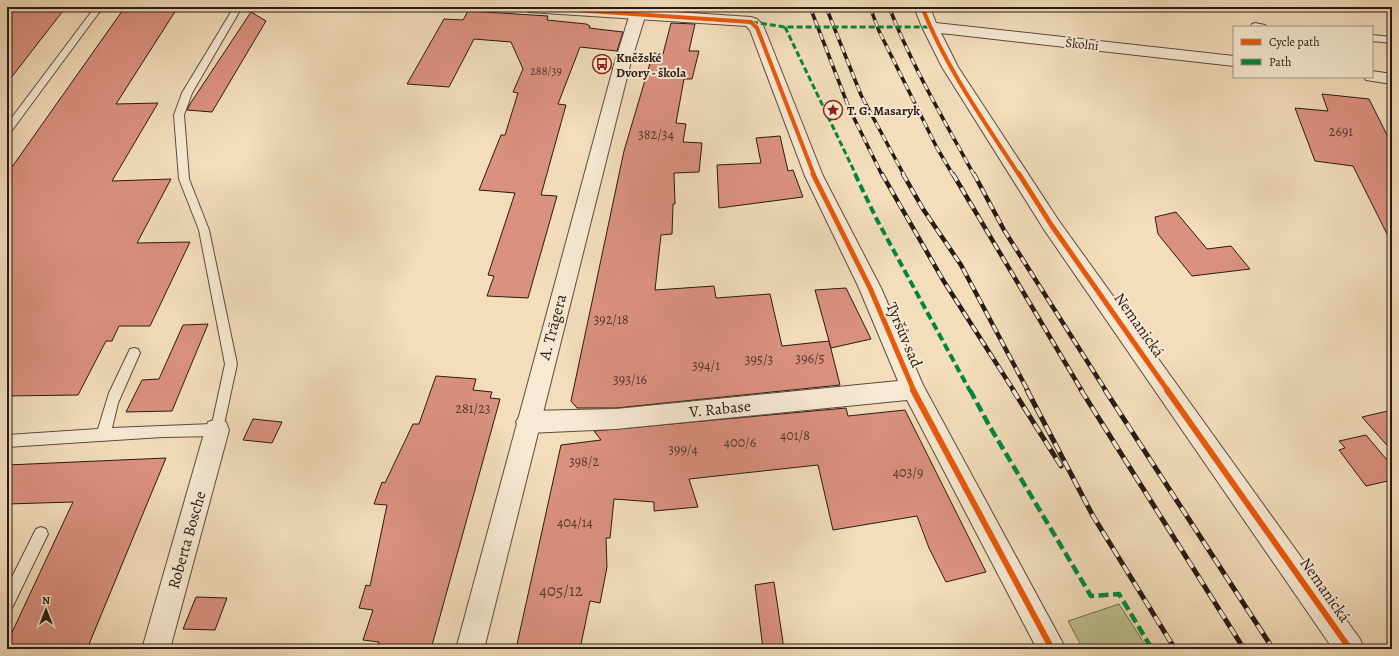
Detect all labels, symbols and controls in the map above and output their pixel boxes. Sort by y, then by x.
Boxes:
legend [1233,26,1373,78]
street label: Školní [1064,34,1100,54]
text: Cycle path [1269,34,1320,50]
place label: Kněžské Dvory - škola [616,49,687,81]
bus stop icon: Kněžské Dvory - škola [591,53,613,75]
text: Path [1269,54,1292,70]
house number: 288/39 [530,63,562,79]
place icon: T. G. Masaryk [822,99,844,121]
place label: T. G. Masaryk [847,102,920,119]
house number: 2691 [1329,122,1353,141]
house number: 382/34 [638,125,674,144]
street label: Nemanická [1109,288,1170,362]
street label: A. Trägera [533,291,572,363]
street label: Tyršův sad [880,299,928,371]
house number: 392/18 [593,310,629,329]
house number: 396/5 [795,349,825,368]
house number: 395/3 [745,350,773,369]
house number: 394/1 [692,356,720,375]
house number: 393/16 [613,370,647,389]
street label: V. Rabase [687,395,752,423]
house number: 281/23 [455,399,491,418]
house number: 401/8 [780,426,810,445]
house number: 400/6 [724,433,756,452]
house number: 399/4 [668,440,698,459]
house number: 398/2 [569,452,599,471]
house number: 403/9 [893,463,923,482]
street label: Roberta Bosche [163,488,211,592]
house number: 404/14 [557,513,593,532]
street label: Nemanická [1295,553,1356,627]
house number: 405/12 [539,579,583,602]
north arrow [26,590,66,630]
text: N [42,593,50,608]

